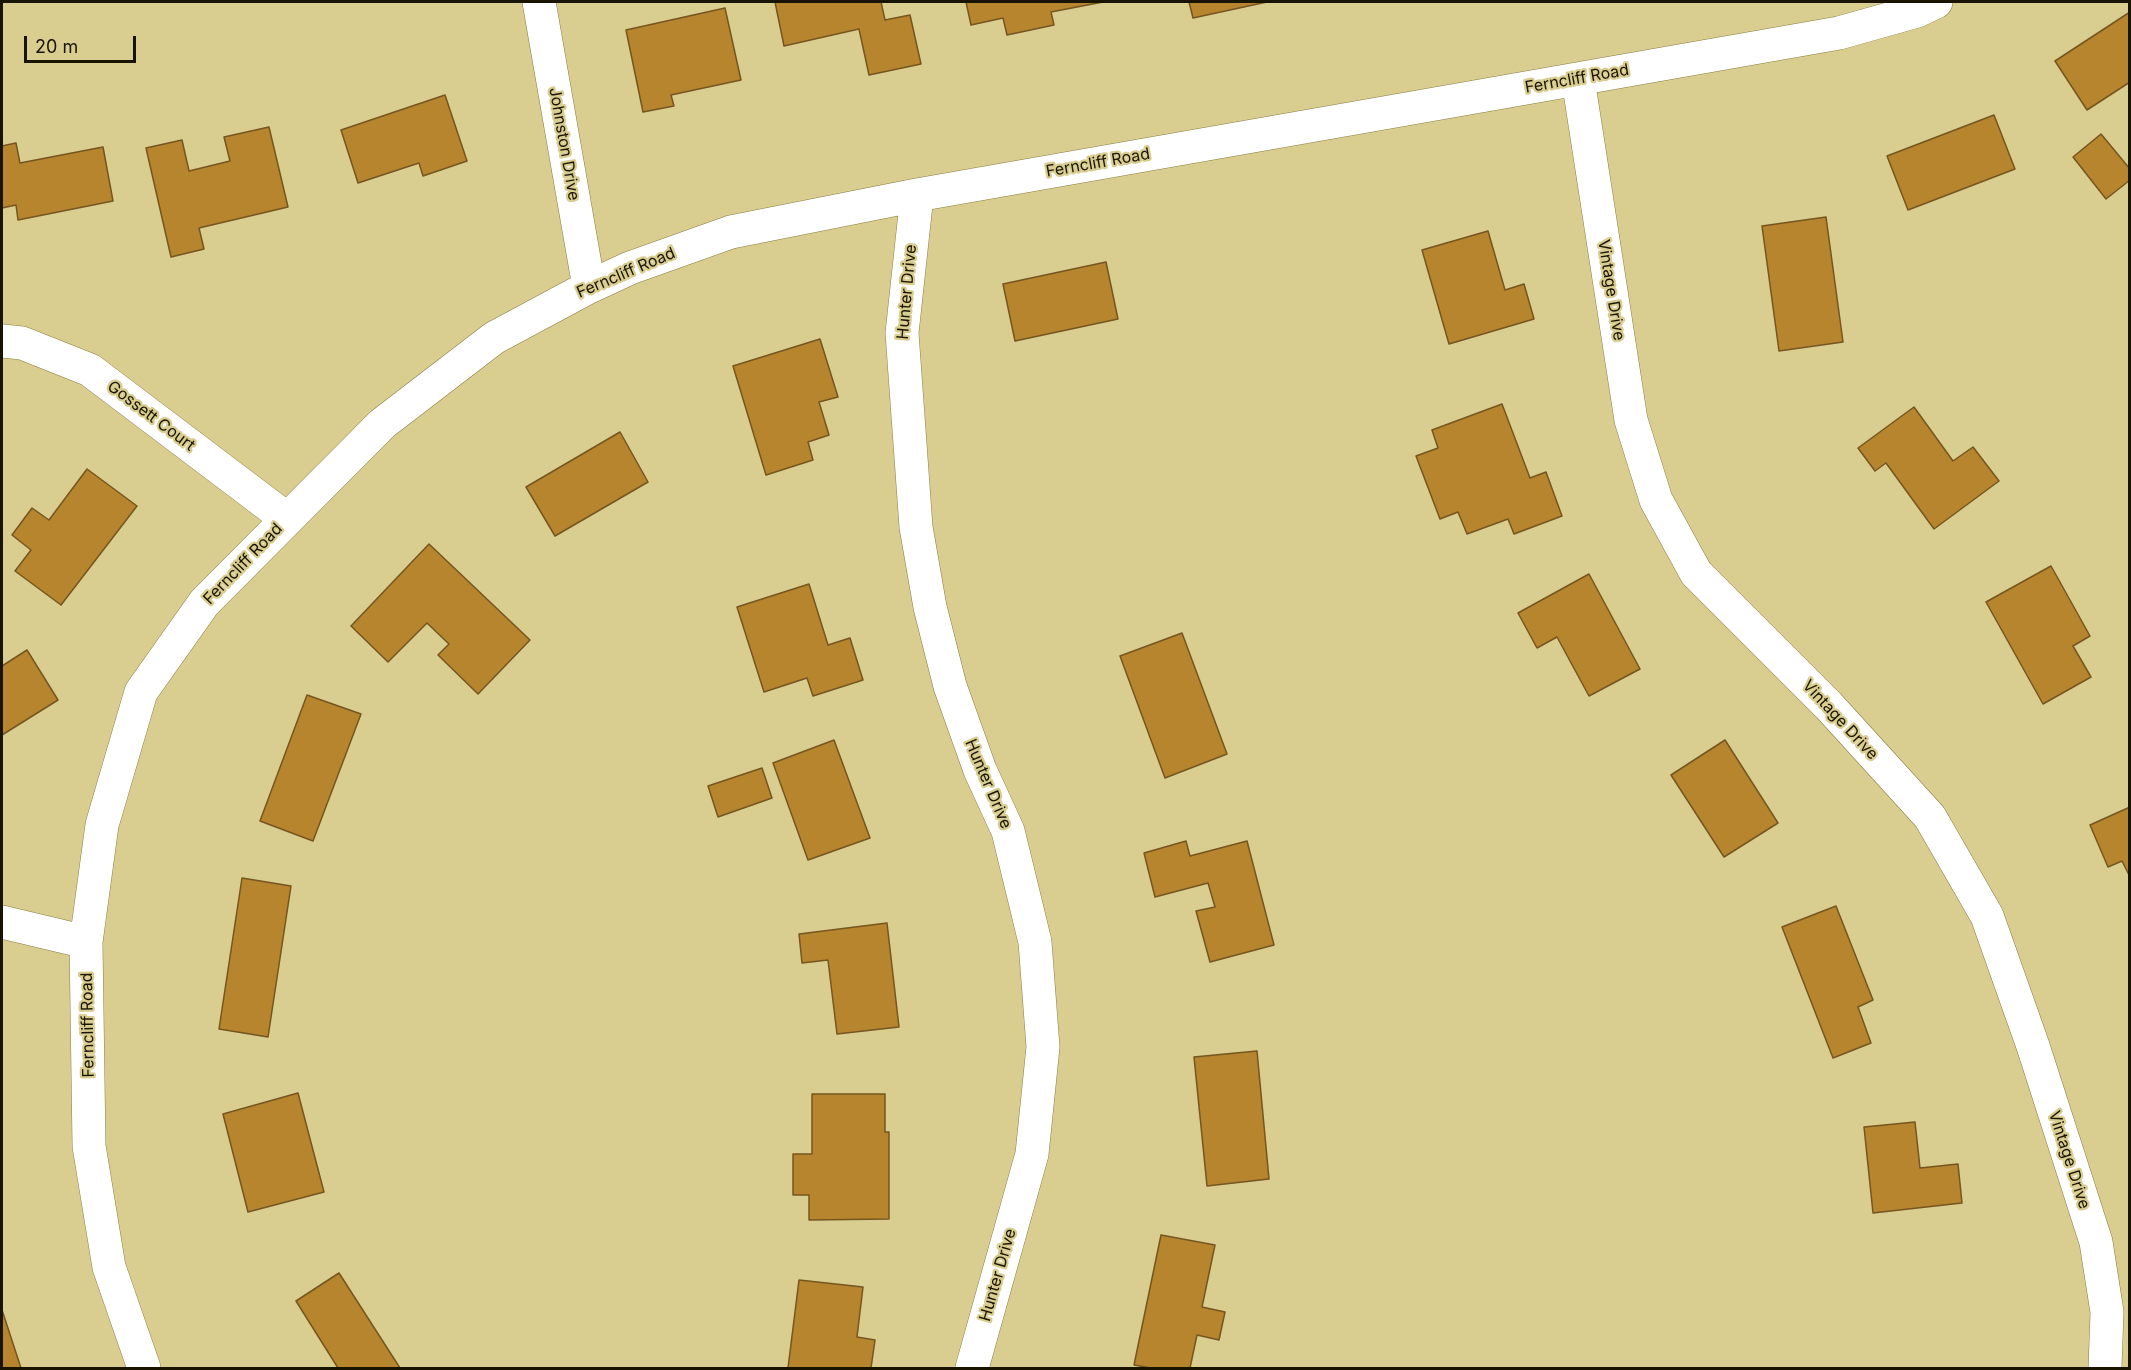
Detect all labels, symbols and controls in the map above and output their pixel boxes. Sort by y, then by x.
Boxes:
scale bar [27,24,140,62]
text: 20 m [35,36,78,57]
street label: Ferncliff Road [1524,60,1630,98]
street label: Johnston Drive [545,86,583,202]
street label: Ferncliff Road [1045,144,1151,182]
street label: Vintage Drive [1594,238,1628,342]
street label: Ferncliff Road [574,244,678,302]
street label: Hunter Drive [893,244,921,340]
street label: Gossett Court [103,377,199,455]
street label: Ferncliff Road [200,520,286,608]
street label: Vintage Drive [1798,676,1882,764]
street label: Hunter Drive [961,736,1015,832]
street label: Ferncliff Road [77,972,99,1078]
street label: Vintage Drive [2044,1109,2094,1211]
street label: Hunter Drive [976,1226,1020,1324]

